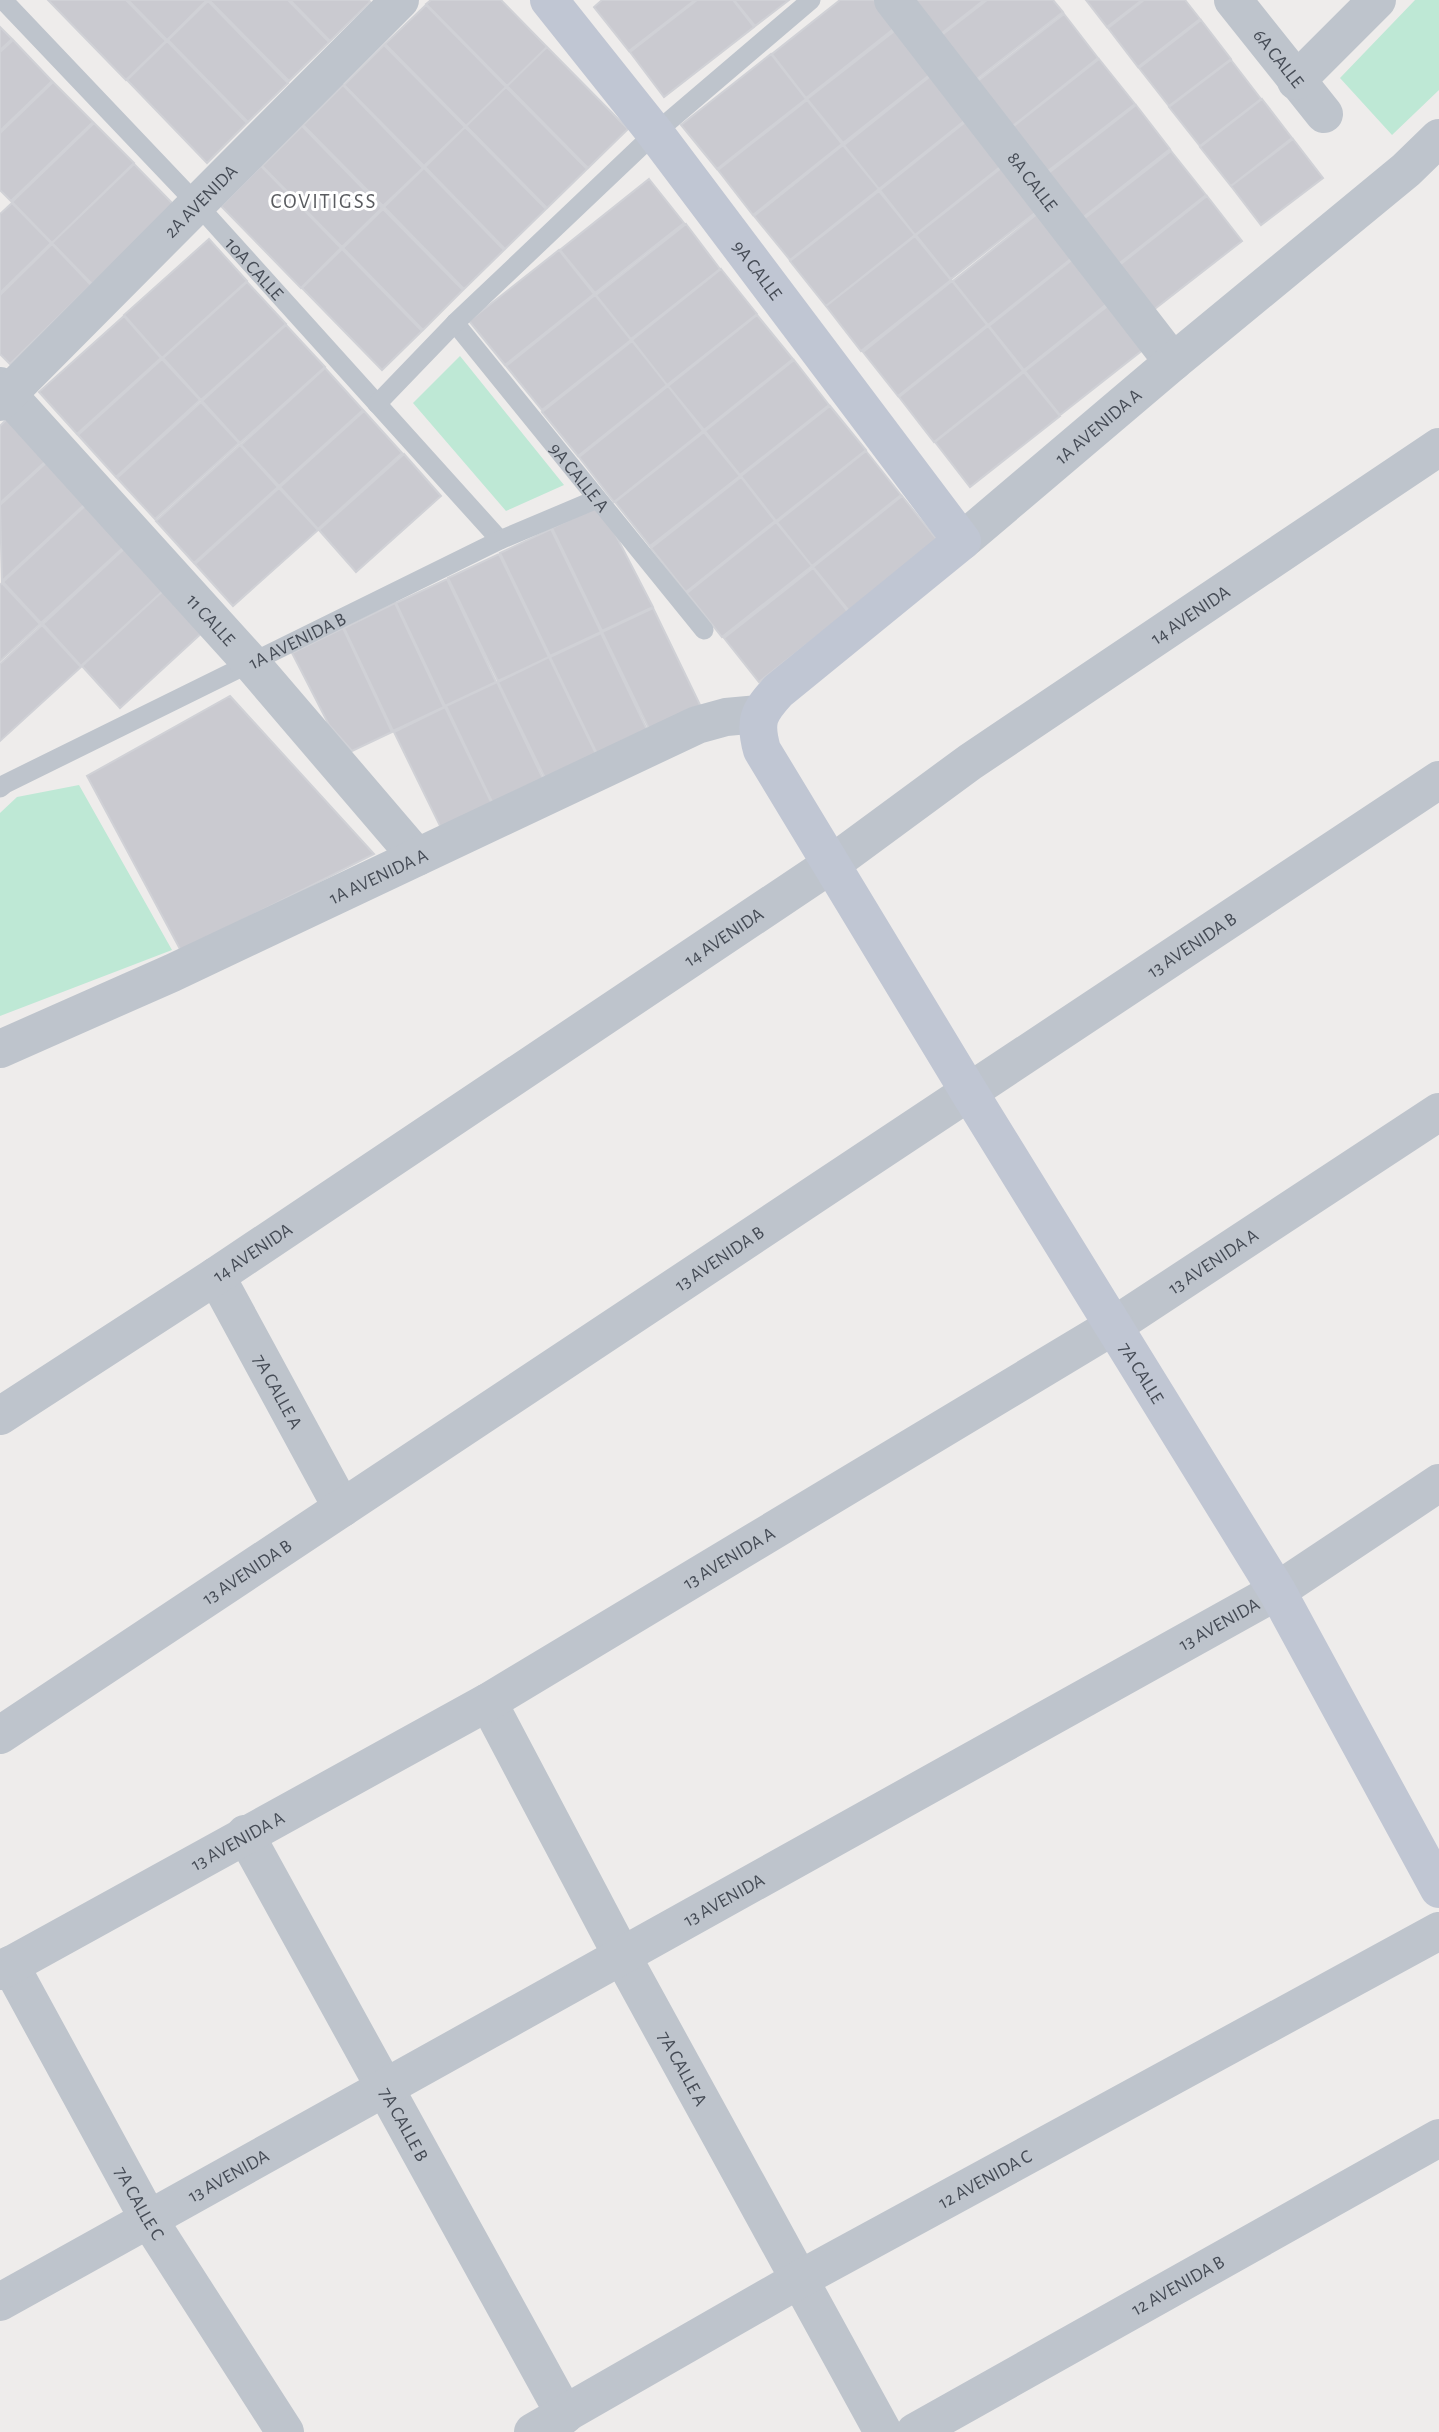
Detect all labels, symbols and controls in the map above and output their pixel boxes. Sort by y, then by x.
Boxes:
street label: 6A CALLE [1249,26,1307,92]
street label: 8A CALLE [1003,149,1061,215]
street label: 2A AVENIDA [161,162,241,242]
district label: COVITIGSS [270,191,378,212]
street label: 10A CALLE [221,234,286,304]
street label: 9A CALLE [728,237,785,304]
street label: 1A AVENIDA A [1052,385,1145,469]
street label: 9A CALLE A [545,439,612,516]
street label: 14 AVENIDA [1148,582,1234,649]
street label: 11 CALLE [183,591,238,650]
street label: 1A AVENIDA B [246,610,349,673]
street label: 1A AVENIDA A [327,846,431,908]
street label: 14 AVENIDA [681,905,767,971]
street label: 13 AVENIDA B [1144,909,1240,982]
street label: 14 AVENIDA [210,1220,296,1286]
street label: 13 AVENIDA B [672,1223,768,1295]
street label: 13 AVENIDA A [1165,1226,1262,1298]
street label: 7A CALLE [1115,1339,1167,1407]
street label: 7A CALLE A [249,1351,305,1432]
street label: 13 AVENIDA A [680,1524,779,1593]
street label: 13 AVENIDA B [200,1536,295,1609]
street label: 13 AVENIDA [1176,1595,1263,1655]
street label: 13 AVENIDA A [188,1808,288,1875]
street label: 13 AVENIDA [681,1871,768,1930]
street label: 7A CALLE A [654,2028,710,2109]
street label: 7A CALLE B [375,2084,431,2165]
street label: 13 AVENIDA [185,2146,272,2206]
street label: 12 AVENIDA C [936,2147,1035,2213]
street label: 7A CALLE C [111,2164,167,2244]
street label: 12 AVENIDA B [1129,2252,1228,2320]

